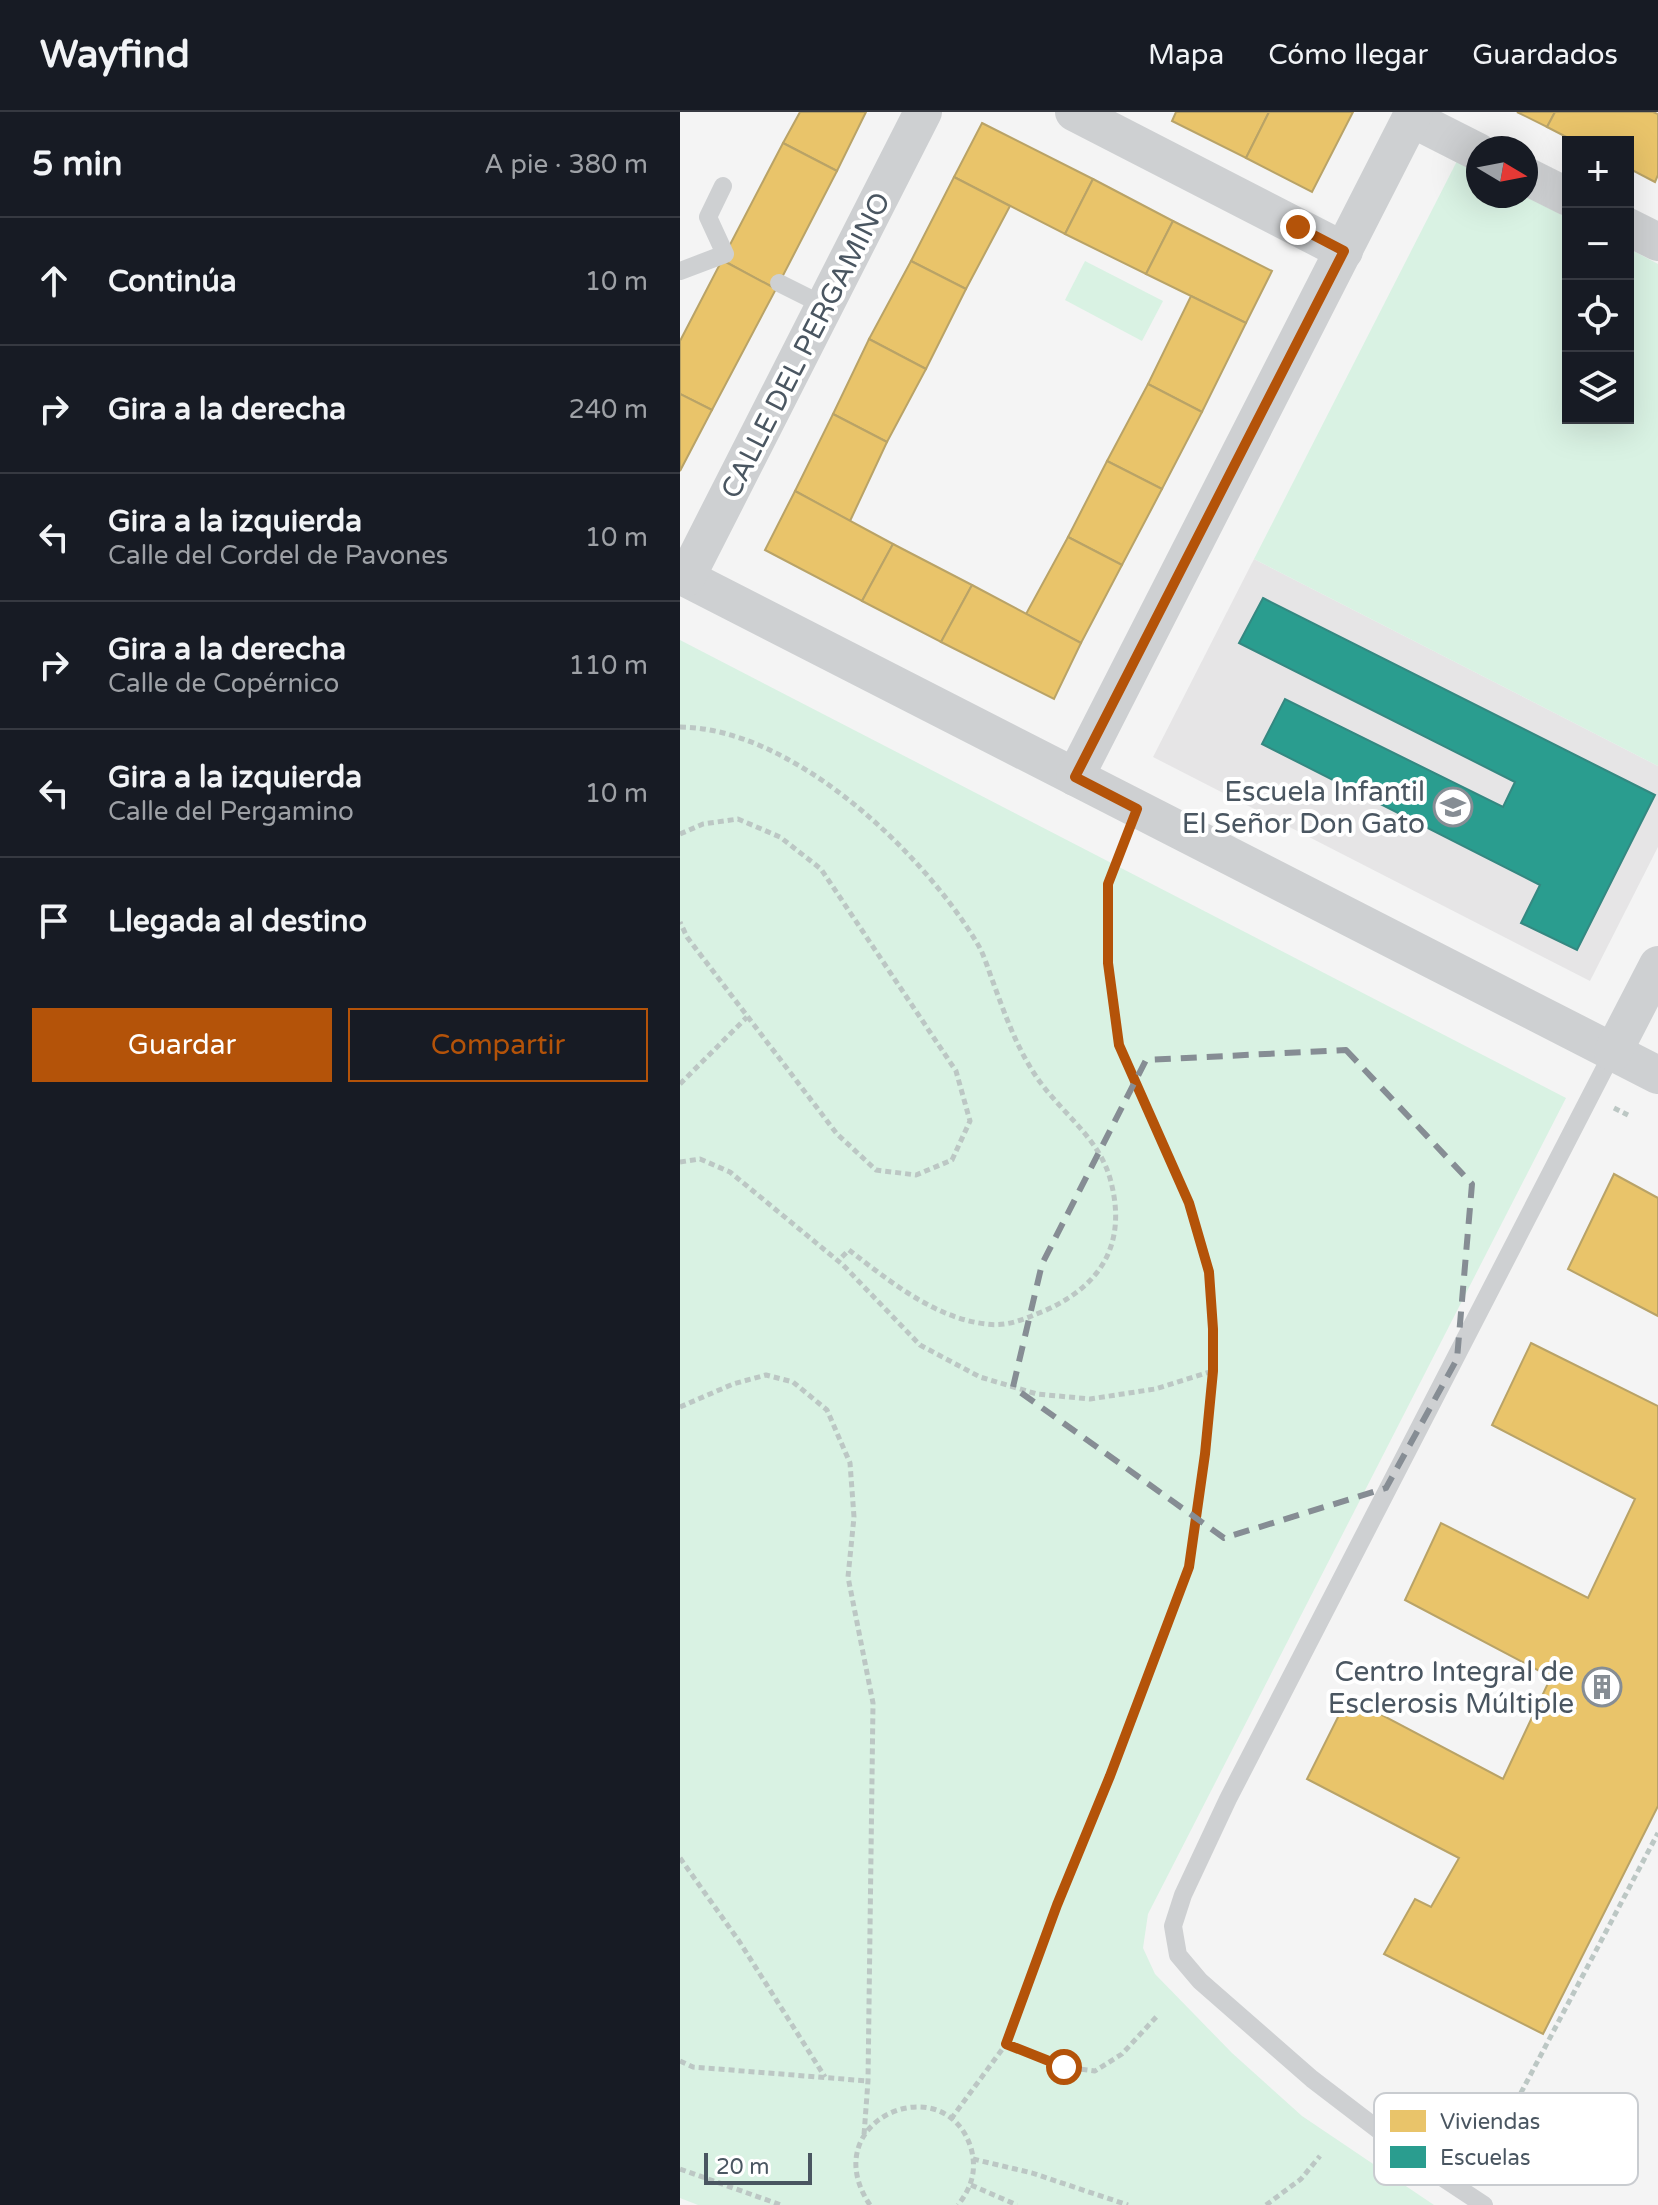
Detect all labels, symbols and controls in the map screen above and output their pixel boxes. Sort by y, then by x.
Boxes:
text: Wayfind [40,32,190,78]
text: Mapa [1148,38,1224,72]
text: Cómo llegar [1268,38,1428,72]
text: Guardados [1472,38,1618,72]
north arrow [1466,136,1538,208]
map controls [1562,136,1634,424]
button: + [1562,136,1634,208]
text: 5 min [32,144,123,185]
text: A pie · 380 m [484,149,648,180]
street label: CALLE DEL PERGAMINO [714,187,898,504]
button: − [1562,208,1634,280]
route end [1280,209,1316,245]
icon: ahead [32,259,76,303]
text: Continúa [108,263,237,300]
text: 10 m [585,266,648,297]
button: locate [1562,280,1634,352]
button: layers [1562,352,1634,424]
icon: right [32,387,76,431]
text: Gira a la derecha [108,391,346,428]
text: 240 m [568,394,648,425]
text: Gira a la izquierda [108,503,362,540]
icon: left [32,515,76,559]
text: 10 m [585,522,648,553]
text: Calle del Cordel de Pavones [108,540,448,571]
text: Gira a la derecha [108,631,346,668]
icon: right [32,643,76,687]
text: 110 m [568,650,648,681]
text: Calle de Copérnico [108,668,339,699]
text: Gira a la izquierda [108,759,362,796]
icon: left [32,771,76,815]
place label: Escuela Infantil El Señor Don Gato [1182,775,1425,841]
text: 10 m [585,778,648,809]
school or university icon: Escuela Infantil El Señor Don Gato [1432,786,1474,828]
text: Calle del Pergamino [108,796,354,827]
icon: arrive [32,899,76,943]
text: Llegada al destino [108,903,367,940]
button: Guardar [32,1008,332,1082]
button: Compartir [348,1008,648,1082]
place label: Centro Integral de Esclerosis Múltiple [1328,1655,1574,1721]
building icon: Centro Integral de Esclerosis Múltiple [1581,1666,1623,1708]
route start [1046,2049,1082,2085]
legend [1374,2093,1638,2185]
text: Viviendas [1440,2109,1540,2135]
text: Escuelas [1440,2145,1530,2171]
scale bar [704,2149,812,2185]
text: 20 m [716,2154,770,2180]

